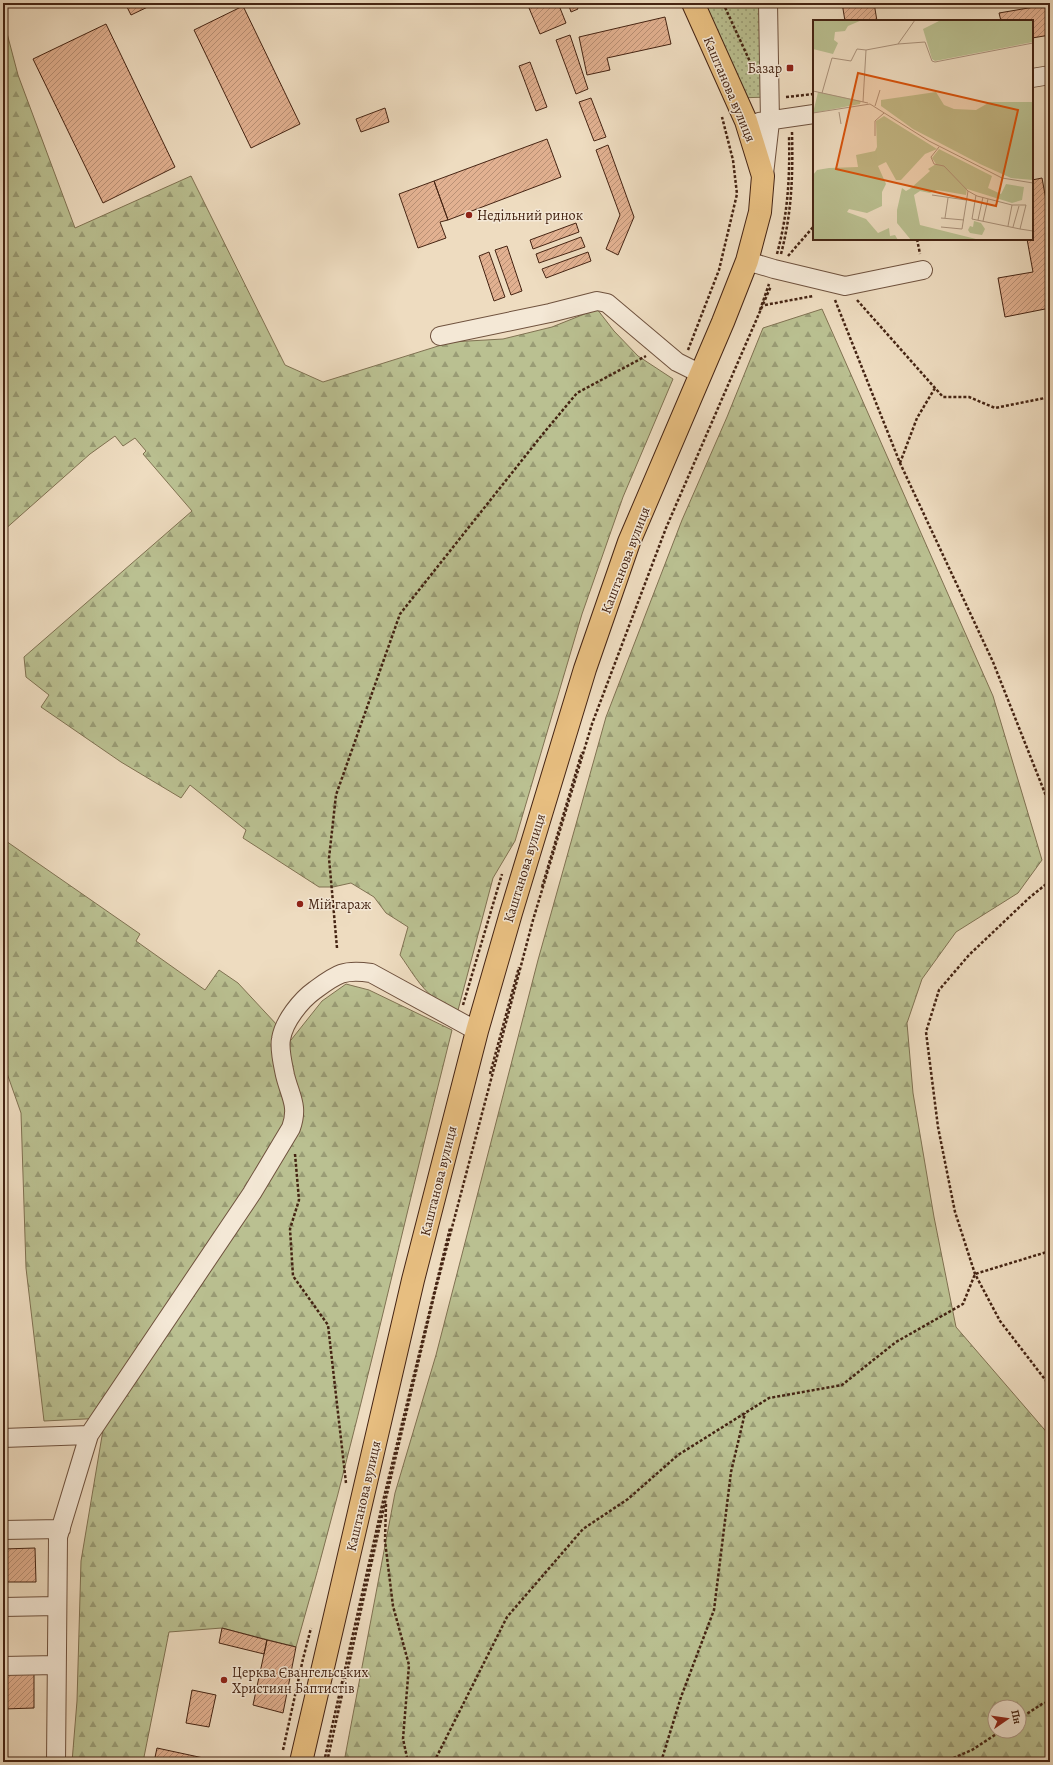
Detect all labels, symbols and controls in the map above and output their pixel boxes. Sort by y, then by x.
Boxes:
inset map [813,20,1033,240]
street label: Каштанова вулиця [699,33,760,145]
place label: Базар [747,59,782,78]
marker: Базар [785,63,795,73]
place label: Недільний ринок [477,206,583,225]
marker: Недільний ринок [464,210,474,220]
street label: Каштанова вулиця [596,504,655,616]
street label: Каштанова вулиця [499,811,550,925]
place label: Мій гараж [308,895,372,914]
marker: Мій гараж [295,899,305,909]
street label: Каштанова вулиця [416,1124,461,1238]
street label: Каштанова вулиця [341,1439,386,1553]
place label: Церква Євангельських Християн Баптистів [232,1663,368,1698]
marker: Церква Євангельських Християн Баптистів [219,1675,229,1685]
north arrow [987,1699,1027,1739]
text: Пн [1007,1708,1025,1726]

